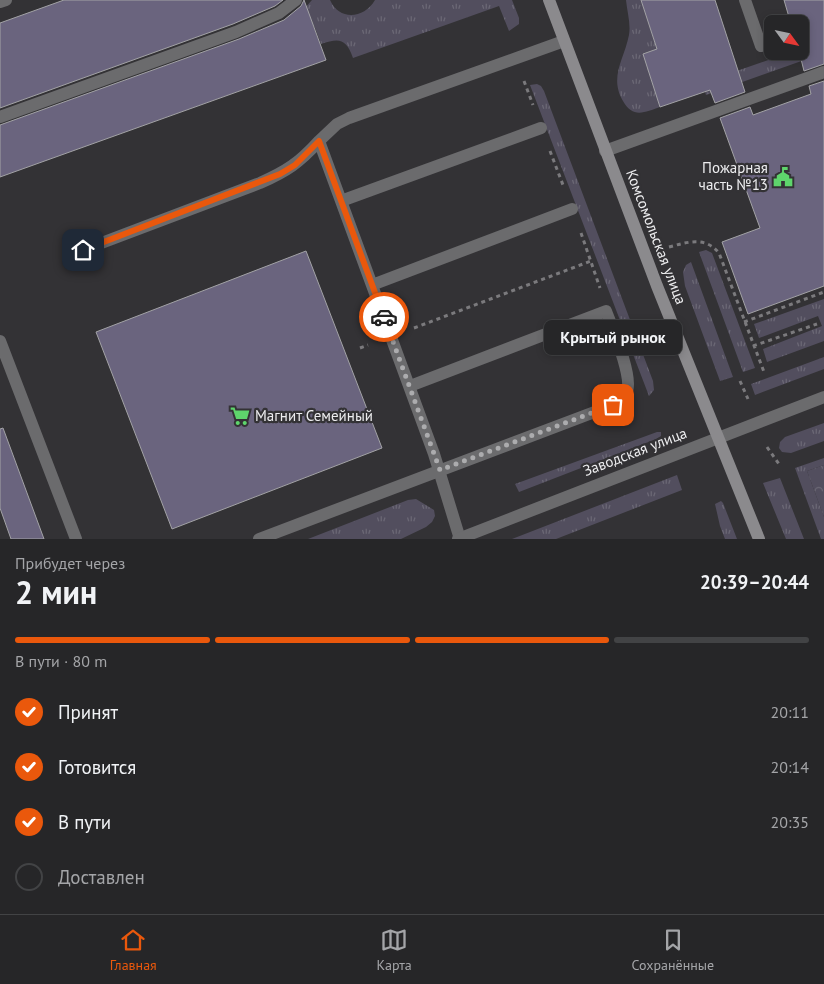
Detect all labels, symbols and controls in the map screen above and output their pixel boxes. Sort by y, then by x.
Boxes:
north arrow [764,15,809,60]
map controls [764,15,809,60]
place label: Пожарная часть №13 [699,158,768,194]
public building icon: Пожарная часть №13 [772,166,794,188]
street label: Комсомольская улица [622,167,691,307]
pin [62,229,104,271]
icon: home [69,236,97,264]
courier [359,292,409,342]
icon: car [370,303,398,331]
callout: Крытый рынок [544,320,682,355]
text: Крытый рынок [560,327,666,347]
pin [592,384,634,426]
icon: bag [599,391,627,419]
supermarket icon: Магнит Семейный [229,405,251,427]
place label: Магнит Семейный [255,406,373,425]
street label: Заводская улица [580,423,689,480]
text: Прибудет через [15,553,125,573]
text: 20:39–20:44 [700,570,809,594]
text: 2 мин [15,571,97,613]
text: В пути · 80 m [15,651,107,671]
icon: check [15,698,43,726]
text: Принят [58,700,118,724]
text: 20:11 [771,702,809,722]
icon: check [15,753,43,781]
text: Готовится [58,755,136,779]
text: 20:14 [771,757,809,777]
icon: check [15,808,43,836]
text: В пути [58,810,111,834]
text: 20:35 [771,812,809,832]
text: Доставлен [58,865,145,889]
tab: Главная [110,926,157,974]
tab: Карта [376,926,412,974]
tab: Сохранённые [632,926,714,974]

